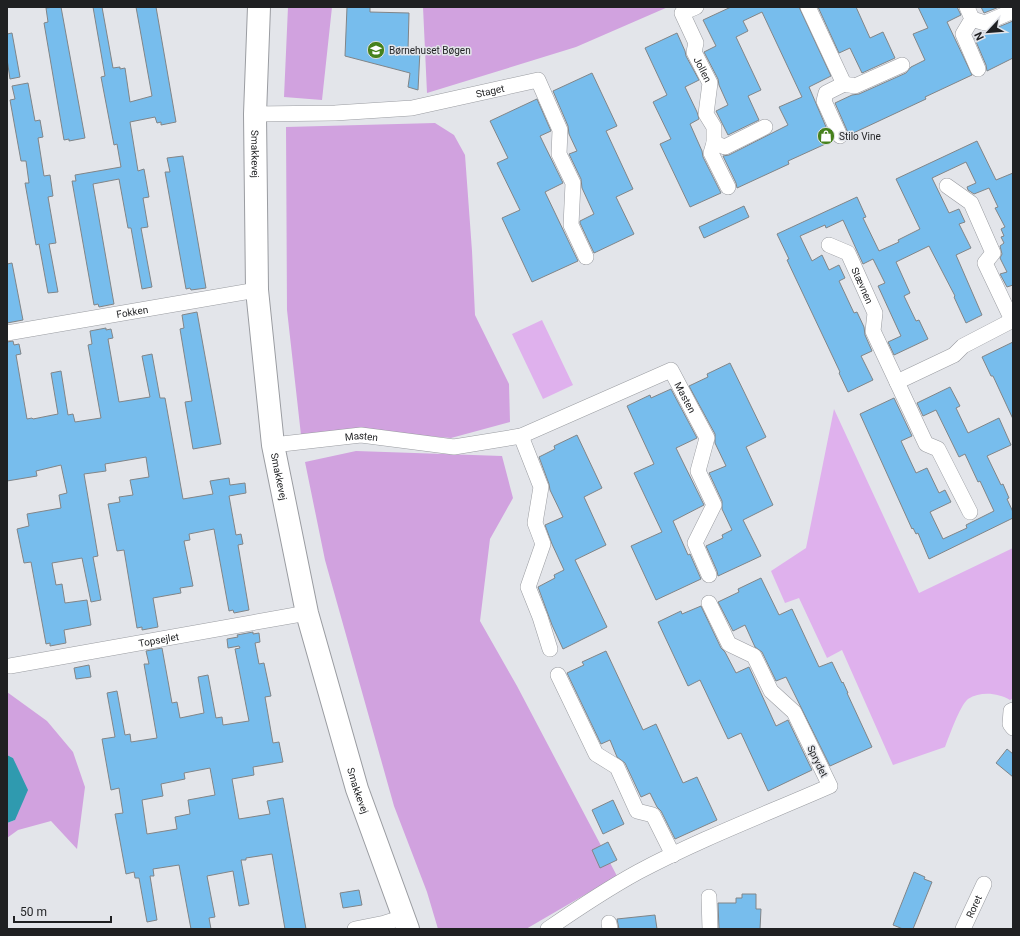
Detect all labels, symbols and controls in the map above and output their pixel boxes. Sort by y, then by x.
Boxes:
north arrow [968,12,1008,52]
text: N [972,30,987,43]
school or university icon: Børnehuset Bøgen [366,40,386,60]
place label: Børnehuset Bøgen [389,45,471,56]
street label: Jollen [691,55,714,84]
street label: Staget [475,83,505,100]
shop icon: Stilo Vine [816,126,836,146]
street label: Smakkevej [249,130,261,178]
place label: Stilo Vine [839,131,881,142]
street label: Stævnen [849,265,875,305]
street label: Fokken [116,304,149,320]
street label: Masten [672,380,698,415]
street label: Masten [344,430,379,443]
street label: Smakkevej [269,452,289,501]
street label: Topsejlet [138,631,180,649]
street label: Sprydet [805,744,830,779]
street label: Smakkevej [345,766,370,815]
street label: Roret [964,893,984,920]
scale bar [14,898,111,924]
text: 50 m [20,905,47,919]

